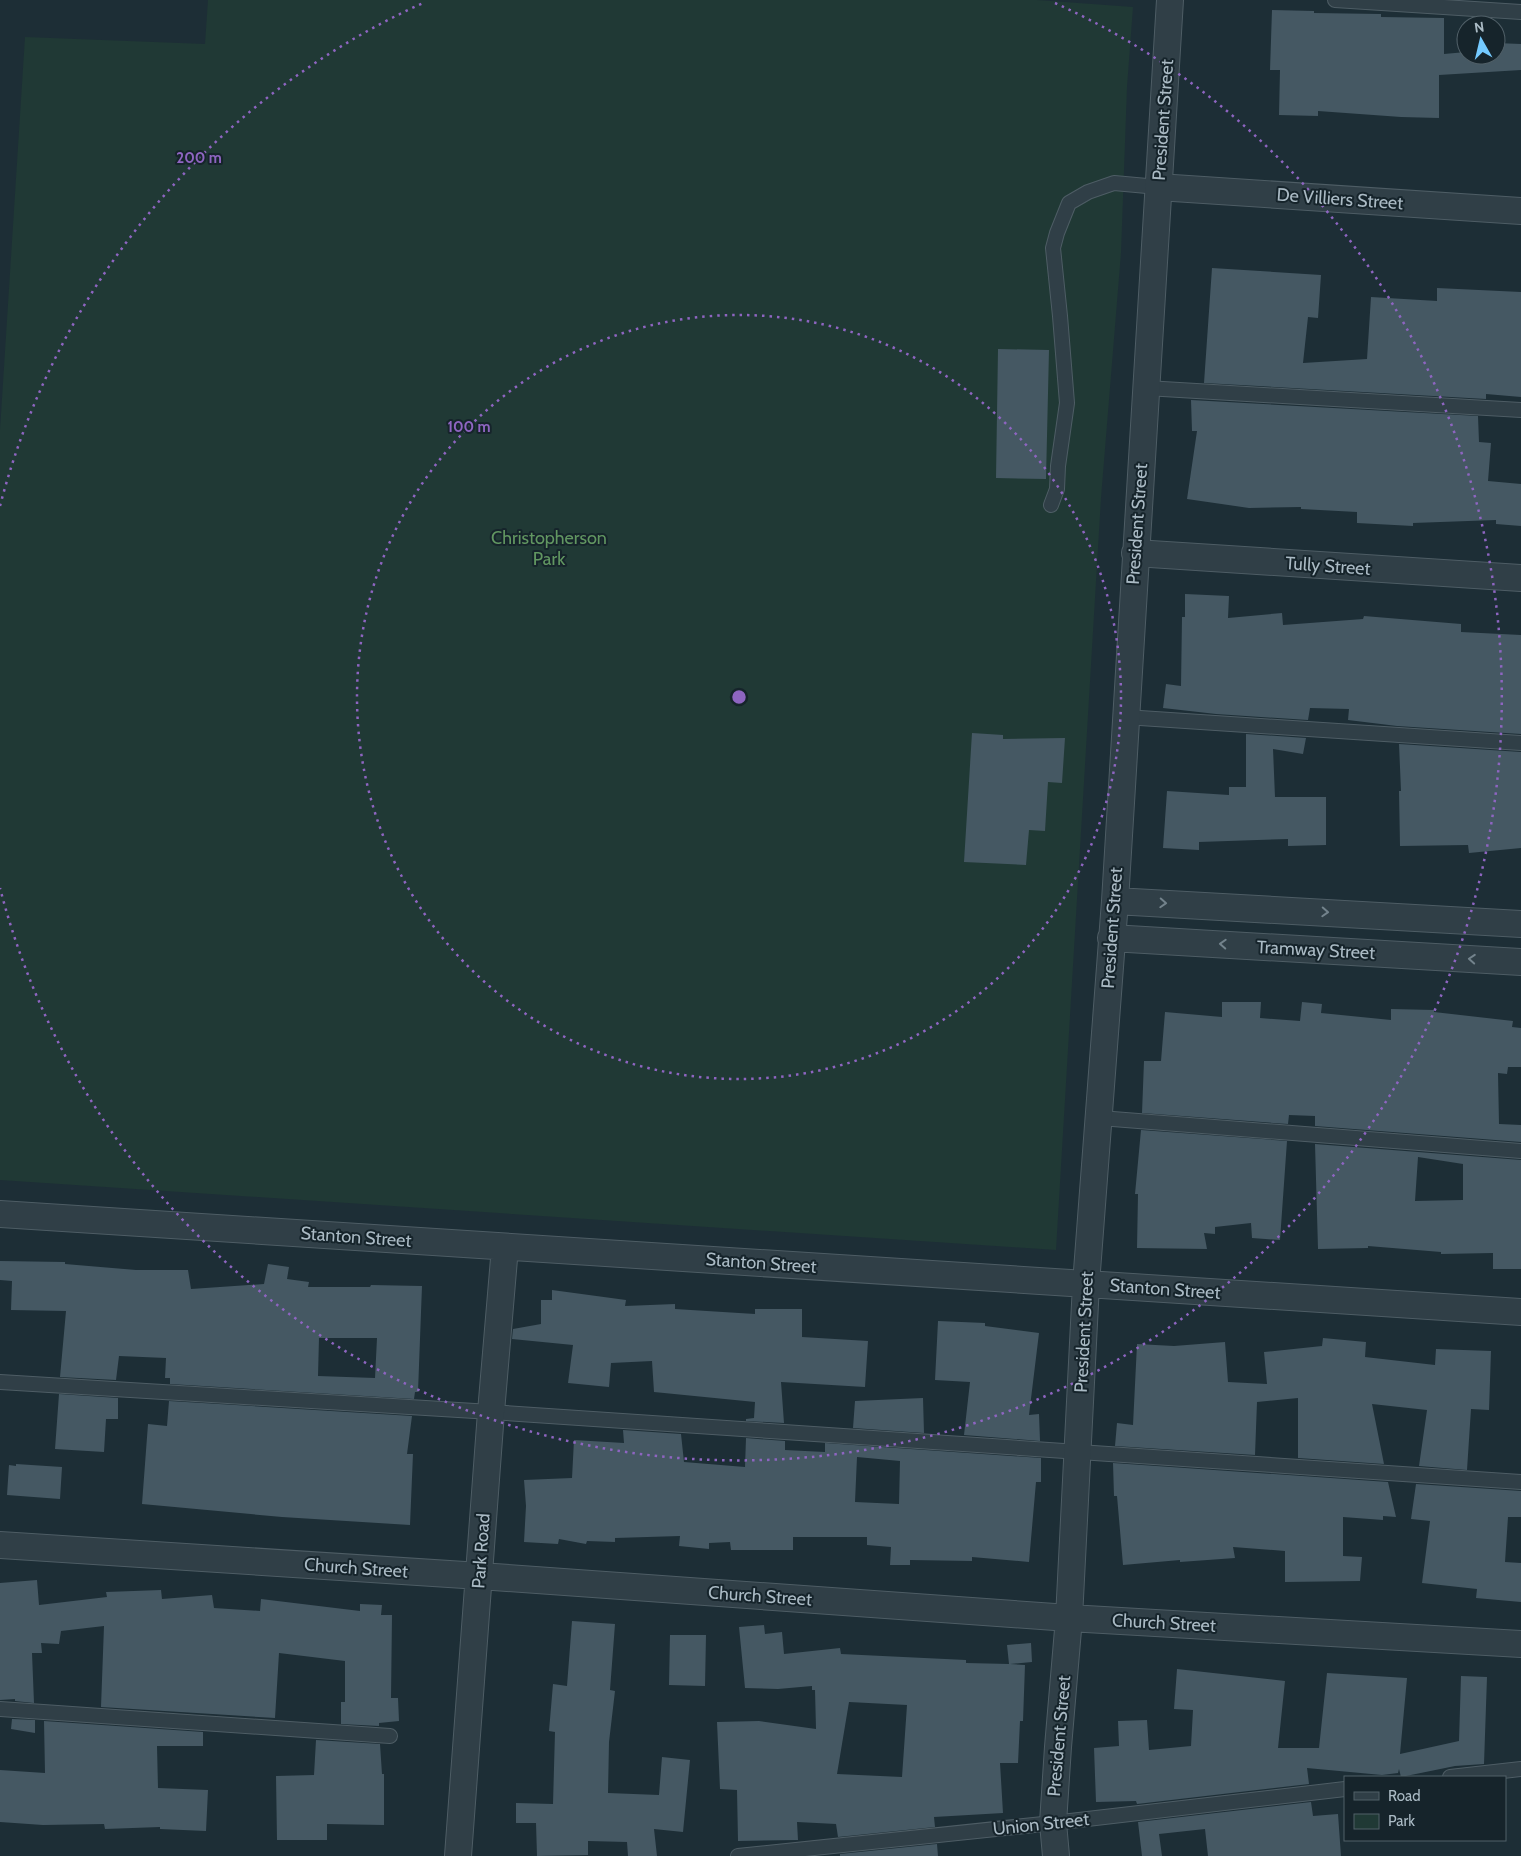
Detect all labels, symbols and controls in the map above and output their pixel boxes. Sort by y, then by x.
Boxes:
north arrow [1456,15,1506,65]
text: N [1473,18,1485,37]
street label: President Street [1148,59,1178,181]
text: 200 m [176,149,222,167]
street label: De Villiers Street [1276,184,1404,214]
text: 100 m [447,418,491,436]
street label: President Street [1122,463,1152,585]
park label: Christopherson Park [491,527,607,570]
street label: Tully Street [1285,552,1371,580]
centre of rings [730,688,748,706]
street label: President Street [1097,867,1127,989]
one-way arrow [1159,898,1167,909]
one-way arrow [1322,907,1330,918]
street label: Tramway Street [1256,936,1376,964]
one-way arrow [1219,939,1227,950]
one-way arrow [1468,954,1476,965]
street label: Stanton Street [300,1222,412,1252]
street label: Stanton Street [705,1248,817,1278]
street label: President Street [1070,1271,1098,1393]
street label: Stanton Street [1109,1274,1221,1304]
street label: Park Road [467,1513,495,1589]
street label: Church Street [303,1553,409,1583]
street label: Church Street [707,1581,813,1611]
street label: Church Street [1112,1609,1216,1637]
street label: President Street [1043,1674,1075,1798]
legend [1344,1776,1506,1841]
text: Road [1388,1787,1421,1805]
street label: Union Street [992,1808,1090,1840]
text: Park [1388,1812,1415,1830]

